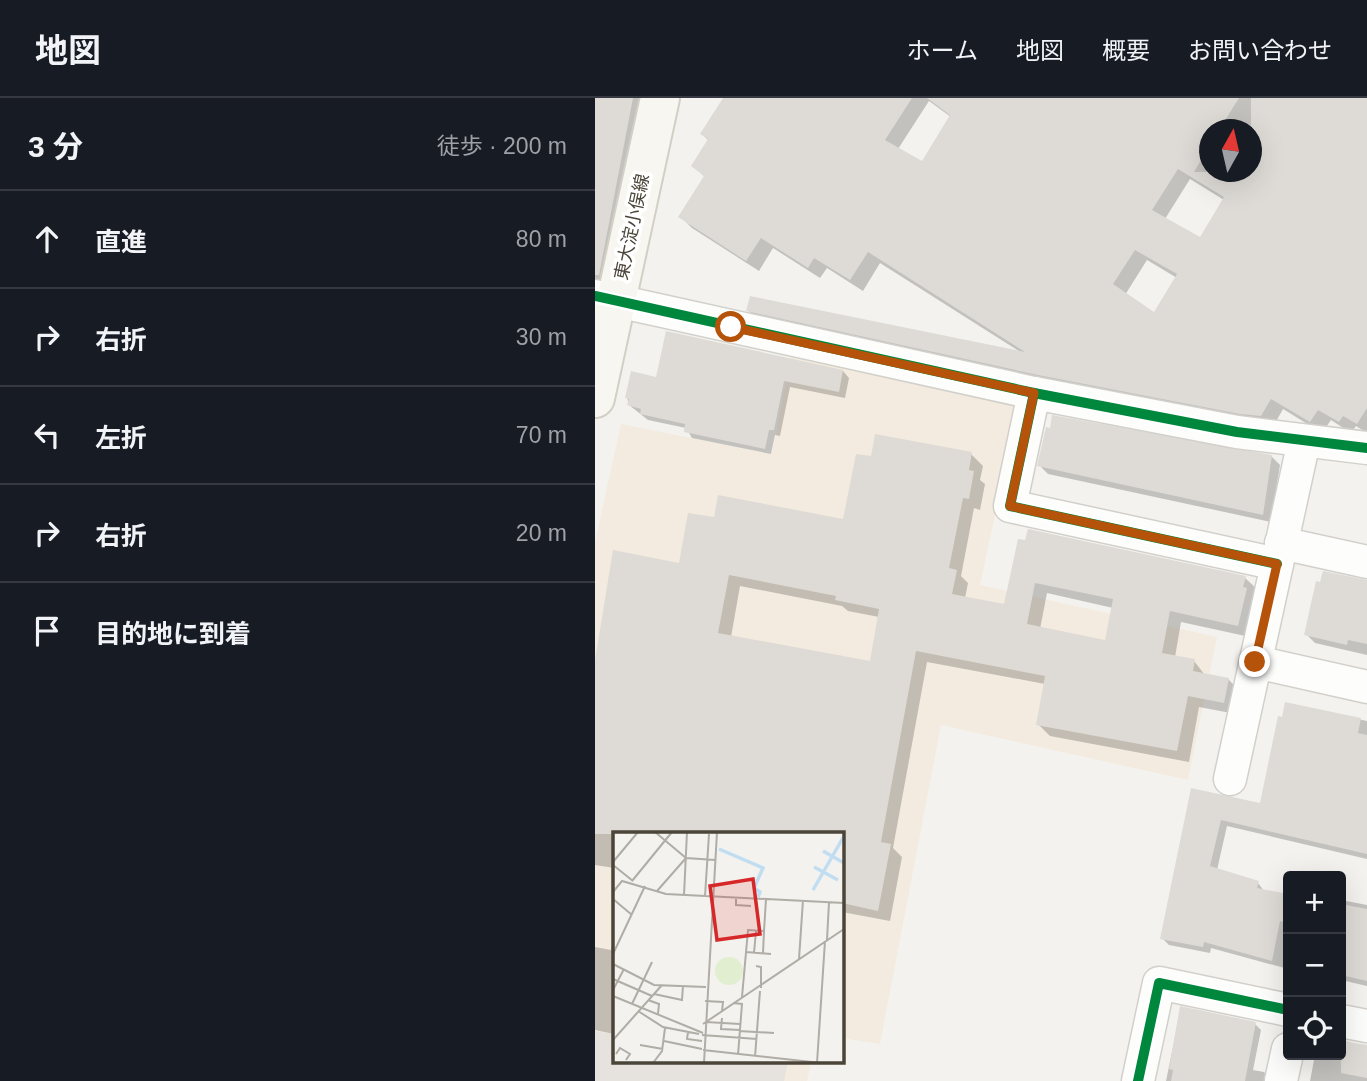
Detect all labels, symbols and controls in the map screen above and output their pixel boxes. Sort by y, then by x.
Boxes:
text: 地図 [35,32,101,69]
text: ホーム [907,37,978,64]
text: 地図 [1016,37,1064,64]
text: 概要 [1102,37,1150,64]
text: お問い合わせ [1188,37,1332,64]
north arrow [1199,119,1262,182]
text: 3 分 [28,130,83,163]
text: 徒歩 · 200 m [437,133,567,159]
street label: 東大淀小俣線 [611,172,653,282]
icon: ahead [28,220,66,258]
text: 80 m [516,226,567,252]
text: 直進 [95,227,147,257]
route start [715,311,746,342]
icon: right [28,318,66,356]
text: 30 m [516,324,567,350]
text: 右折 [95,325,147,355]
icon: left [28,416,66,454]
text: 70 m [516,422,567,448]
text: 左折 [95,423,147,453]
icon: right [28,514,66,552]
text: 20 m [516,520,567,546]
text: 右折 [95,521,147,551]
icon: arrive [28,612,66,650]
text: 目的地に到着 [95,619,251,649]
route end [1239,646,1270,677]
inset map [613,832,843,1063]
map controls [1283,871,1346,1060]
button: + [1283,871,1346,934]
button: − [1283,934,1346,997]
button: locate [1283,997,1346,1060]

